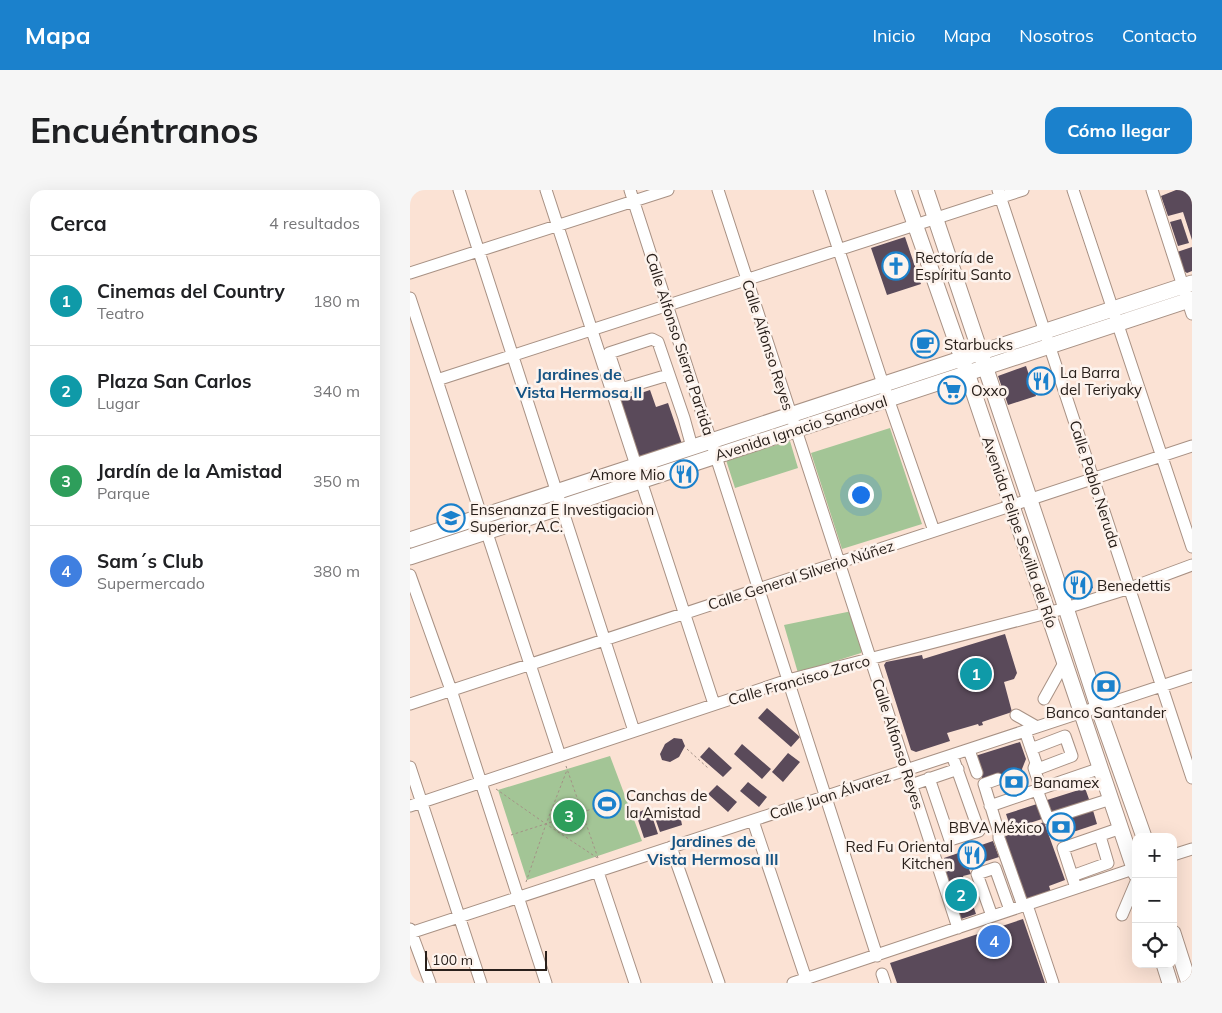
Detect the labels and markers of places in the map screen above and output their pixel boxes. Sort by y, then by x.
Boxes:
place label: Rectoría de Espíritu Santo [915,248,1011,284]
church icon: Rectoría de Espíritu Santo [881,251,911,281]
cafe icon: Starbucks [910,329,940,359]
place label: Starbucks [944,335,1013,354]
place label: La Barra del Teriyaky [1060,363,1142,399]
restaurant icon: La Barra del Teriyaky [1026,366,1056,396]
supermarket icon: Oxxo [937,375,967,405]
place label: Oxxo [971,381,1007,400]
restaurant icon: Amore Mio [669,459,699,489]
place label: Amore Mio [590,465,665,484]
place label: Ensenanza E Investigacion Superior, A.C. [470,500,654,536]
school or university icon: Ensenanza E Investigacion Superior, A.C. [436,503,466,533]
restaurant icon: Benedettis [1063,570,1093,600]
place label: Benedettis [1097,576,1171,595]
pin: 1 [960,655,992,693]
bank icon: Banco Santander [1091,671,1121,701]
place label: Banco Santander [1046,703,1167,722]
bank icon: Banamex [999,767,1029,797]
place label: Banamex [1033,773,1099,792]
place label: Canchas de la Amistad [626,786,708,822]
sports icon: Canchas de la Amistad [592,789,622,819]
pin: 3 [553,797,585,835]
bank icon: BBVA México [1046,812,1076,842]
place label: BBVA México [949,818,1042,837]
place label: Red Fu Oriental Kitchen [846,837,953,873]
restaurant icon: Red Fu Oriental Kitchen [957,840,987,870]
pin: 2 [945,876,977,914]
pin: 4 [978,922,1010,960]

